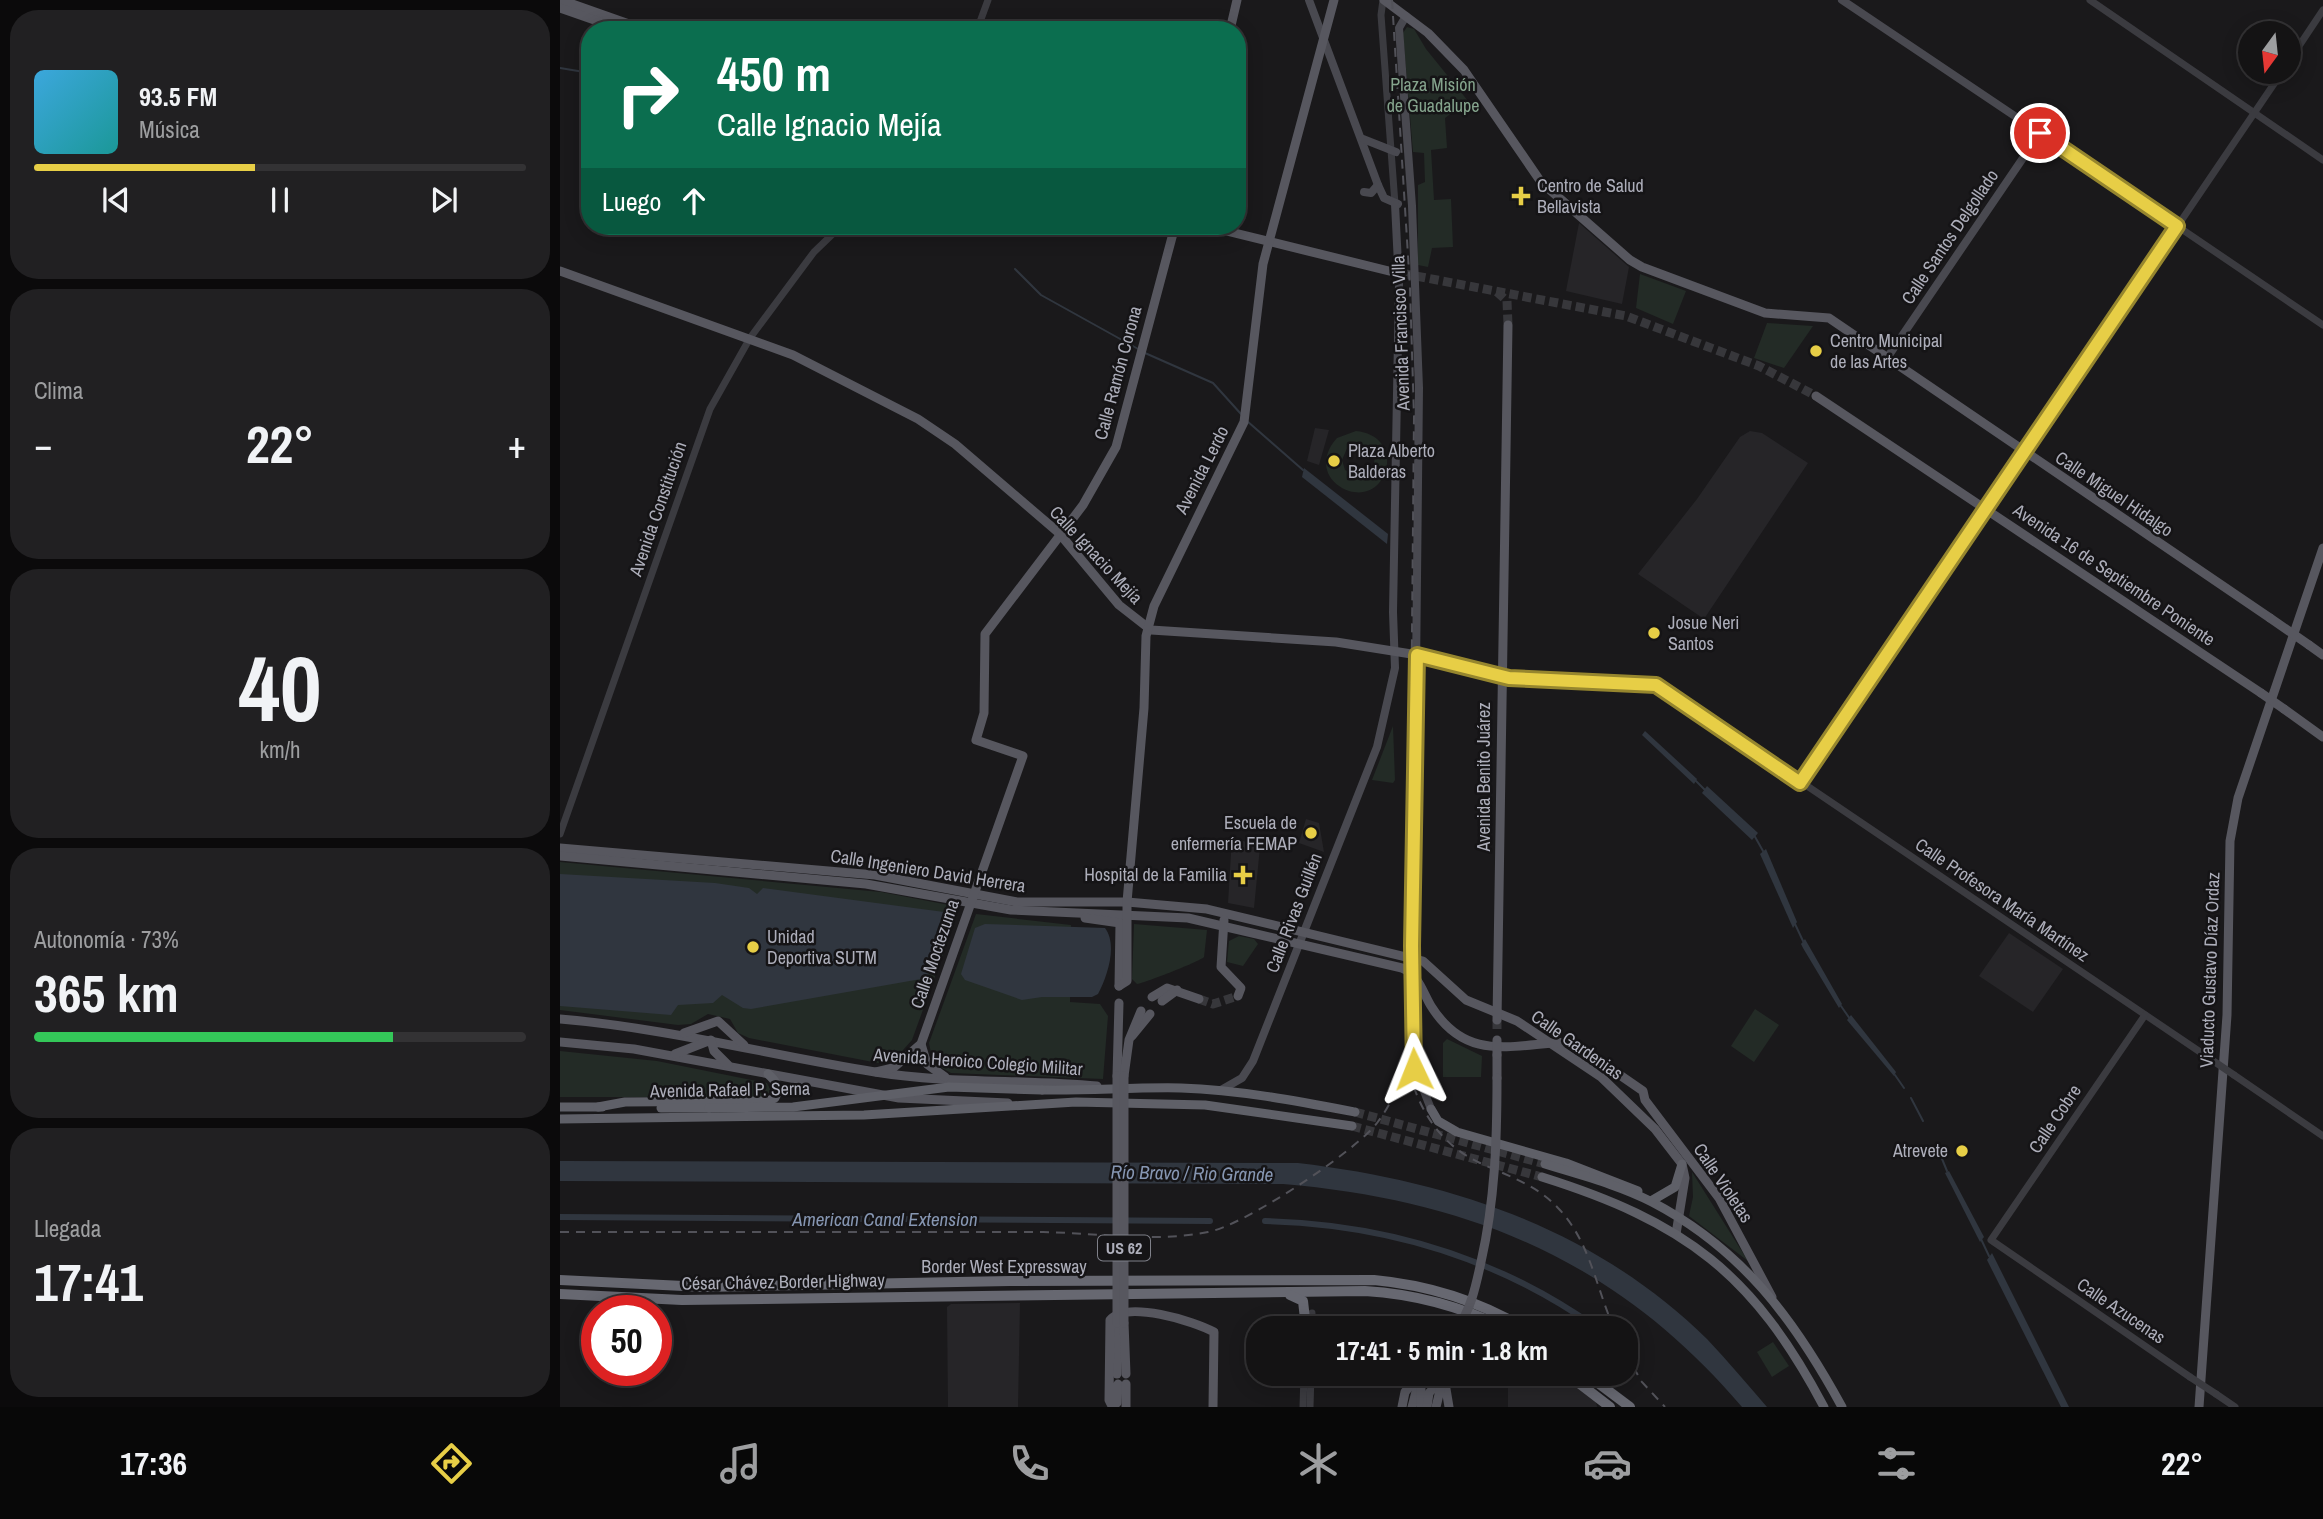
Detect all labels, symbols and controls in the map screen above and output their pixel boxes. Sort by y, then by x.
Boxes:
north arrow [2238,21,2301,84]
map controls [2238,21,2301,84]
text: 450 m [717,40,831,106]
icon: right [602,49,693,140]
park label: Plaza Misión de Guadalupe [1387,72,1479,118]
text: 93.5 FM [139,79,217,114]
text: Calle Ignacio Mejía [717,103,942,146]
pin [2010,103,2070,163]
text: Música [139,114,200,145]
icon: arrive [2021,114,2059,152]
street label: Calle Santos Delgollado [1895,164,2004,309]
place label: Centro de Salud Bellavista [1537,173,1644,219]
icon: previous [97,181,135,219]
icon: pause [261,181,299,219]
icon: next [425,181,463,219]
icon: ahead [675,182,713,220]
text: Luego [602,184,661,219]
marker: Centro de Salud Bellavista [1511,186,1531,206]
street label: Avenida Francisco Villa [1385,255,1416,412]
street label: Calle Ramón Corona [1088,303,1147,443]
place label: Centro Municipal de las Artes [1830,328,1942,374]
marker: Centro Municipal de las Artes [1808,343,1824,359]
text: Clima [34,375,83,406]
text: 22° [246,409,314,479]
text: − [34,419,52,470]
text: + [508,419,526,470]
street label: Avenida Lerdo [1168,421,1234,519]
street label: Avenida Constitución [622,438,692,580]
place label: Plaza Alberto Balderas [1348,438,1435,484]
street label: Calle Miguel Hidalgo [2051,445,2178,542]
marker: Plaza Alberto Balderas [1326,453,1342,469]
street label: Avenida 16 de Septiembre Poniente [2008,497,2220,652]
street label: Calle Ignacio Mejía [1044,500,1149,609]
place label: Josue Neri Santos [1668,610,1739,656]
marker: Josue Neri Santos [1646,625,1662,641]
text: 40 [239,627,322,749]
street label: Avenida Benito Juárez [1471,702,1496,853]
text: km/h [260,734,300,765]
place label: Escuela de enfermería FEMAP [1171,810,1297,856]
marker: Escuela de enfermería FEMAP [1303,825,1319,841]
street label: Calle Profesora María Martínez [1910,832,2094,967]
street label: Calle Ingeniero David Herrera [829,843,1027,898]
street label: Calle Rivas Guillén [1259,849,1328,976]
place label: Hospital de la Familia [1084,862,1227,887]
marker: Hospital de la Familia [1233,865,1253,885]
street label: Viaducto Gustavo Díaz Ordaz [2194,872,2225,1068]
street label: Calle Moctezuma [904,896,965,1012]
text: Autonomía · 73% [34,924,179,955]
place label: Unidad Deportiva SUTM [767,924,877,970]
marker: Unidad Deportiva SUTM [745,939,761,955]
text: 365 km [34,958,179,1028]
street label: Calle Gardenias [1526,1004,1628,1085]
position arrow [1377,1032,1451,1106]
street label: Avenida Heroico Colegio Militar [872,1042,1084,1081]
street label: Avenida Rafael P. Serna [649,1076,810,1103]
street label: Calle Cobre [2022,1079,2087,1158]
street label: Calle Violetas [1688,1138,1759,1227]
place label: Atrevete [1892,1138,1948,1163]
marker: Atrevete [1954,1143,1970,1159]
water label: Río Bravo / Rio Grande [1110,1159,1274,1187]
water label: American Canal Extension [791,1206,978,1232]
text: Llegada [34,1213,101,1244]
road number: US 62 [1098,1236,1150,1260]
text: 17:41 [34,1247,143,1317]
street label: Border West Expressway [921,1254,1087,1279]
street label: César Chávez Border Highway [681,1267,886,1296]
street label: Calle Azucenas [2072,1272,2170,1349]
speed limit sign: 50 [581,1295,672,1386]
text: 17:41 · 5 min · 1.8 km [1336,1333,1548,1368]
icon: directions [427,1439,476,1488]
icon: music [716,1439,765,1488]
icon: phone [1005,1439,1054,1488]
icon: climate [1294,1439,1343,1488]
icon: car [1583,1439,1632,1488]
icon: filters [1872,1439,1921,1488]
text: 17:36 [120,1442,187,1485]
text: 22° [2161,1442,2203,1485]

